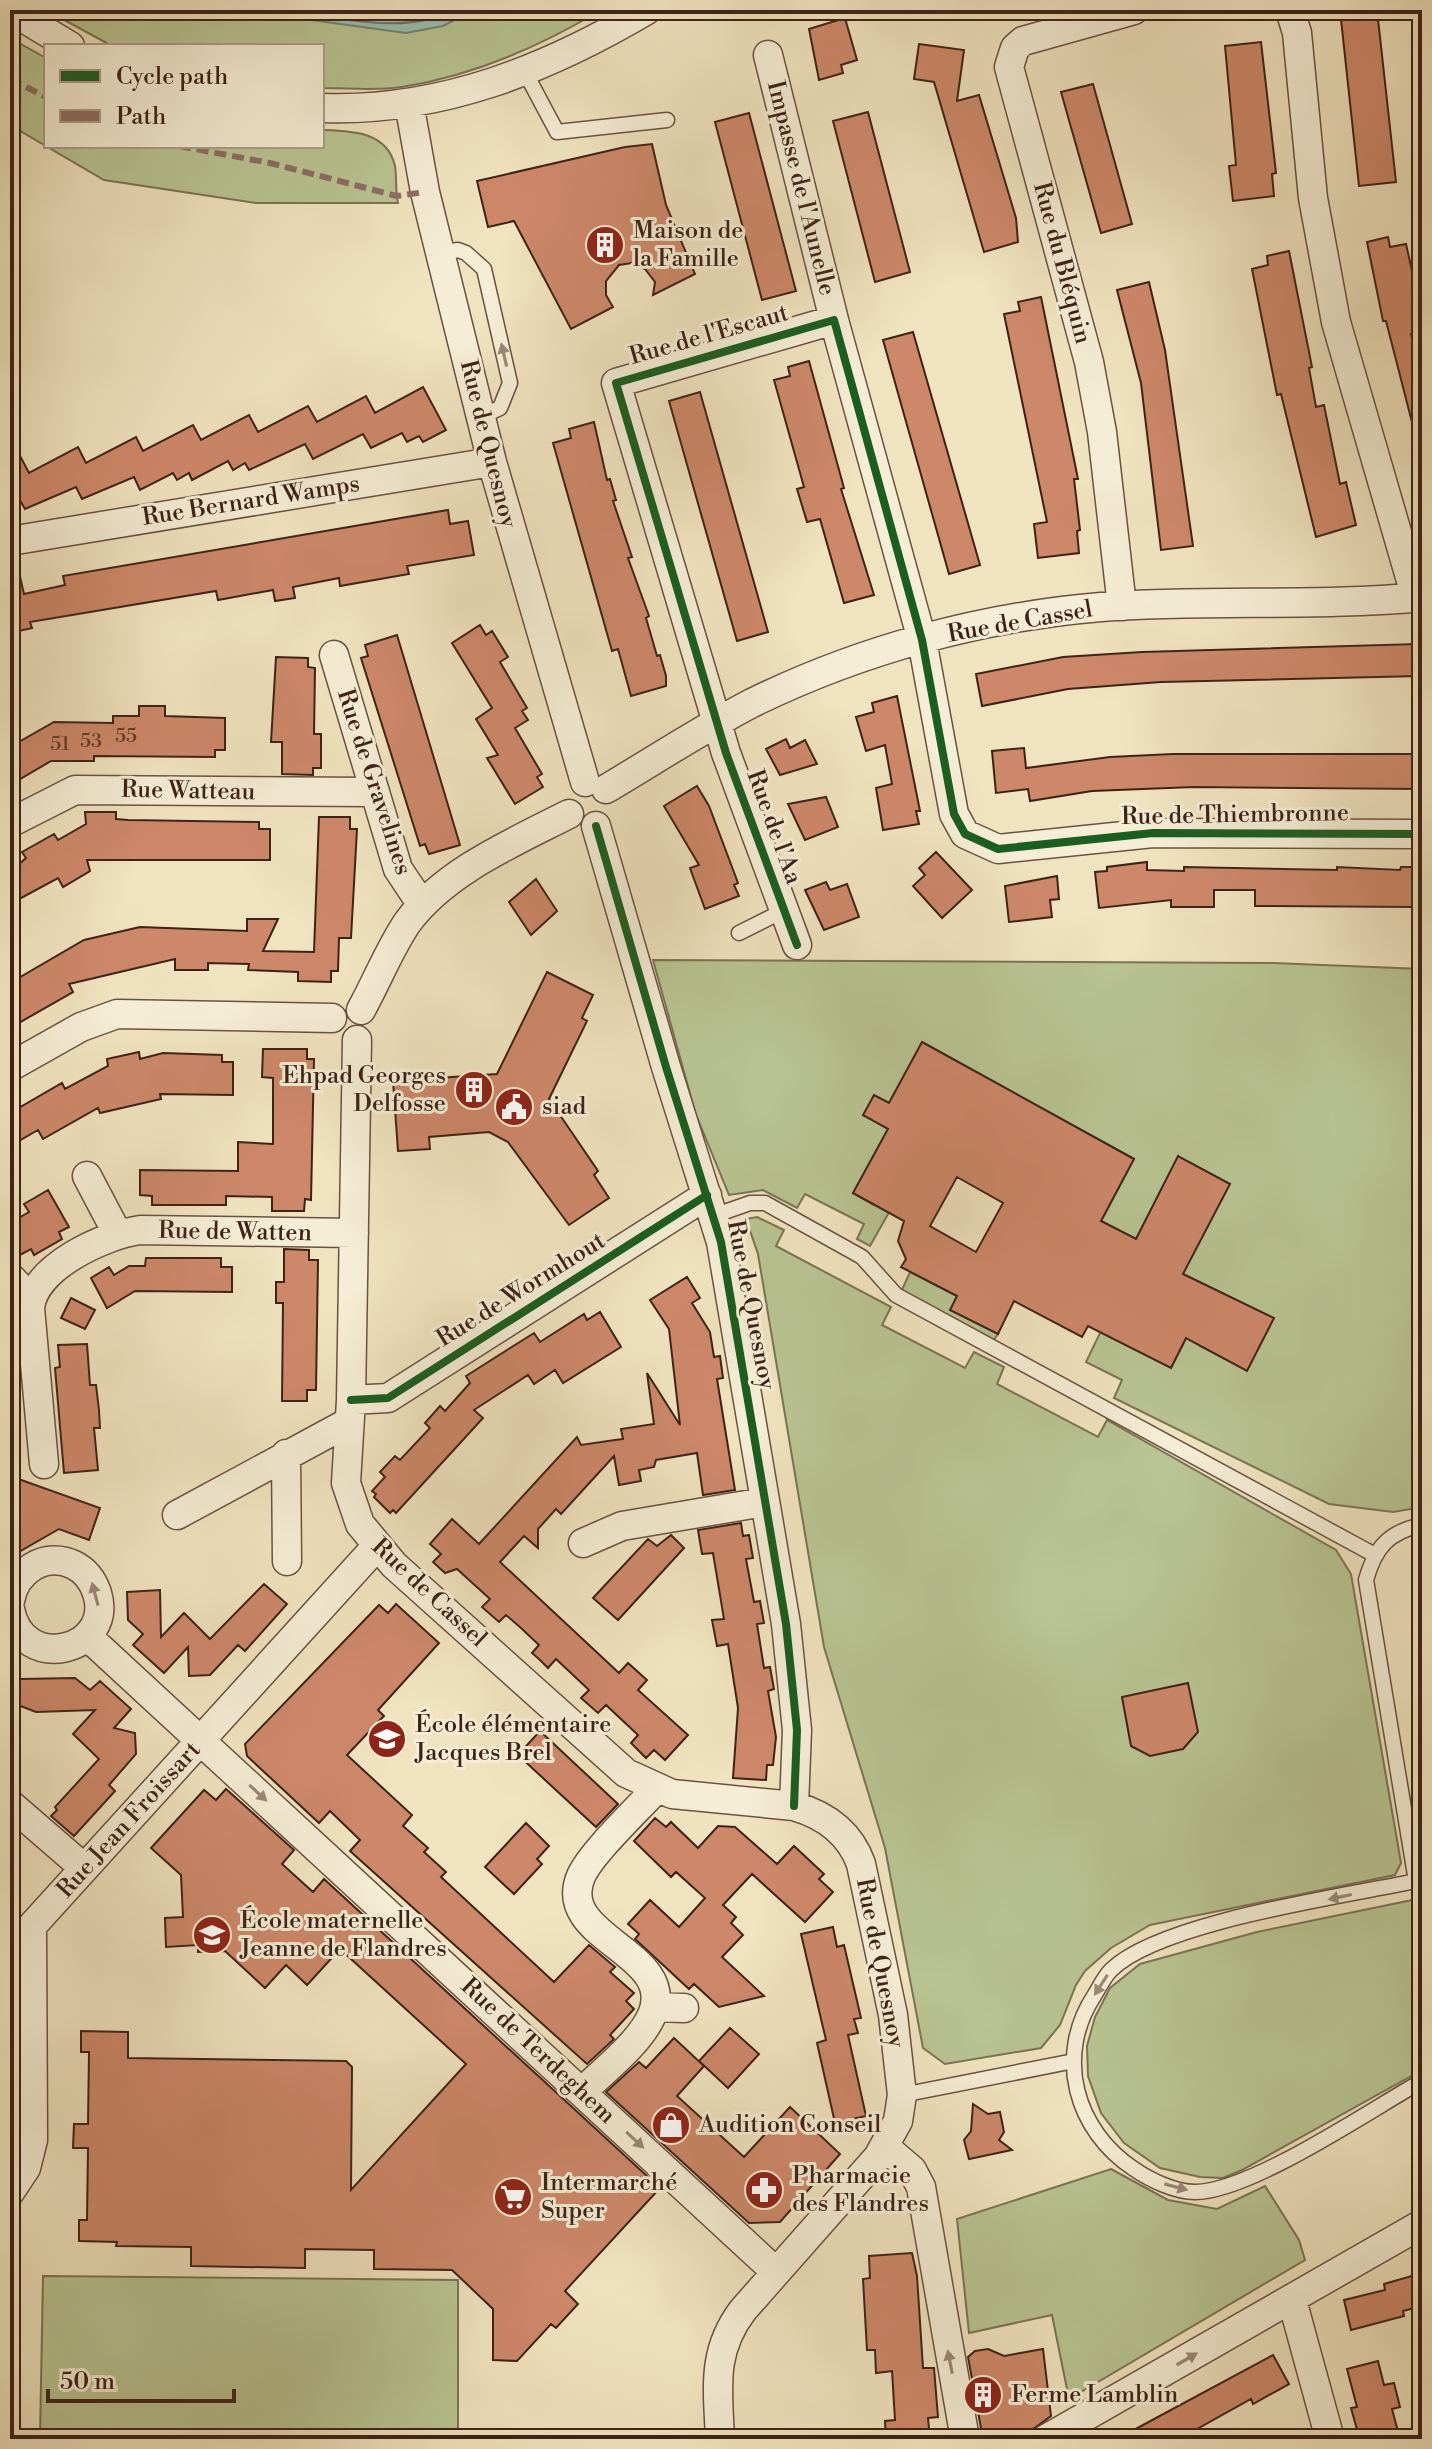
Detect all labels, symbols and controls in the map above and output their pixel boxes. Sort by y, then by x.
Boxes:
legend [44,44,324,148]
text: Cycle path [116,62,228,92]
street label: Impasse de l'Aunelle [760,78,842,298]
text: Path [116,102,166,132]
street label: Rue du Bléquin [1026,179,1098,347]
place label: Maison de la Famille [633,216,743,274]
building icon: Maison de la Famille [584,224,626,266]
street label: Rue de l'Escaut [626,298,792,372]
one-way arrow [497,343,510,368]
street label: Rue de Quesnoy [453,357,523,531]
street label: Rue Bernard Wamps [140,469,362,533]
street label: Rue de Cassel [945,594,1095,650]
street label: Rue de Gravelines [330,685,418,879]
house number: 55 [115,724,137,749]
house number: 53 [80,729,102,754]
house number: 51 [50,732,70,757]
street label: Rue de l'Aa [739,766,809,889]
street label: Rue Watteau [121,775,256,807]
street label: Rue de Thiembronne [1121,798,1349,832]
place label: Ehpad Georges Delfosse [282,1061,446,1119]
building icon: Ehpad Georges Delfosse [453,1069,495,1111]
public building icon: siad [493,1086,535,1128]
place label: siad [542,1092,587,1122]
street label: Rue de Watten [158,1216,312,1248]
street label: Rue de Quesnoy [720,1218,782,1393]
street label: Rue de Wormhout [431,1226,611,1354]
street label: Rue de Cassel [365,1532,493,1654]
one-way arrow [89,1582,101,1607]
place label: École élémentaire Jacques Brel [414,1709,611,1768]
school or university icon: École élémentaire Jacques Brel [366,1718,408,1760]
street label: Rue Jean Froissart [51,1735,208,1905]
one-way arrow [248,1784,267,1802]
street label: Rue de Quesnoy [849,1876,911,2051]
one-way arrow [1327,1891,1352,1904]
place label: École maternelle Jeanne de Flandres [239,1905,447,1964]
school or university icon: École maternelle Jeanne de Flandres [191,1914,233,1956]
street label: Rue de Terdeghem [454,1972,622,2130]
one-way arrow [1094,1974,1109,1995]
shop icon: Audition Conseil [650,2104,692,2146]
place label: Audition Conseil [698,2110,881,2140]
one-way arrow [625,2131,644,2149]
place label: Pharmacie des Flandres [792,2161,929,2219]
place label: Intermarché Super [541,2168,677,2226]
pharmacy icon: Pharmacie des Flandres [743,2169,785,2211]
supermarket icon: Intermarché Super [492,2176,534,2218]
one-way arrow [1164,2181,1189,2194]
one-way arrow [944,2350,956,2375]
one-way arrow [1176,2352,1198,2366]
scale bar [48,2353,234,2403]
text: 50 m [60,2367,115,2397]
building icon: Ferme Lamblin [962,2374,1004,2416]
place label: Ferme Lamblin [1011,2380,1178,2410]

